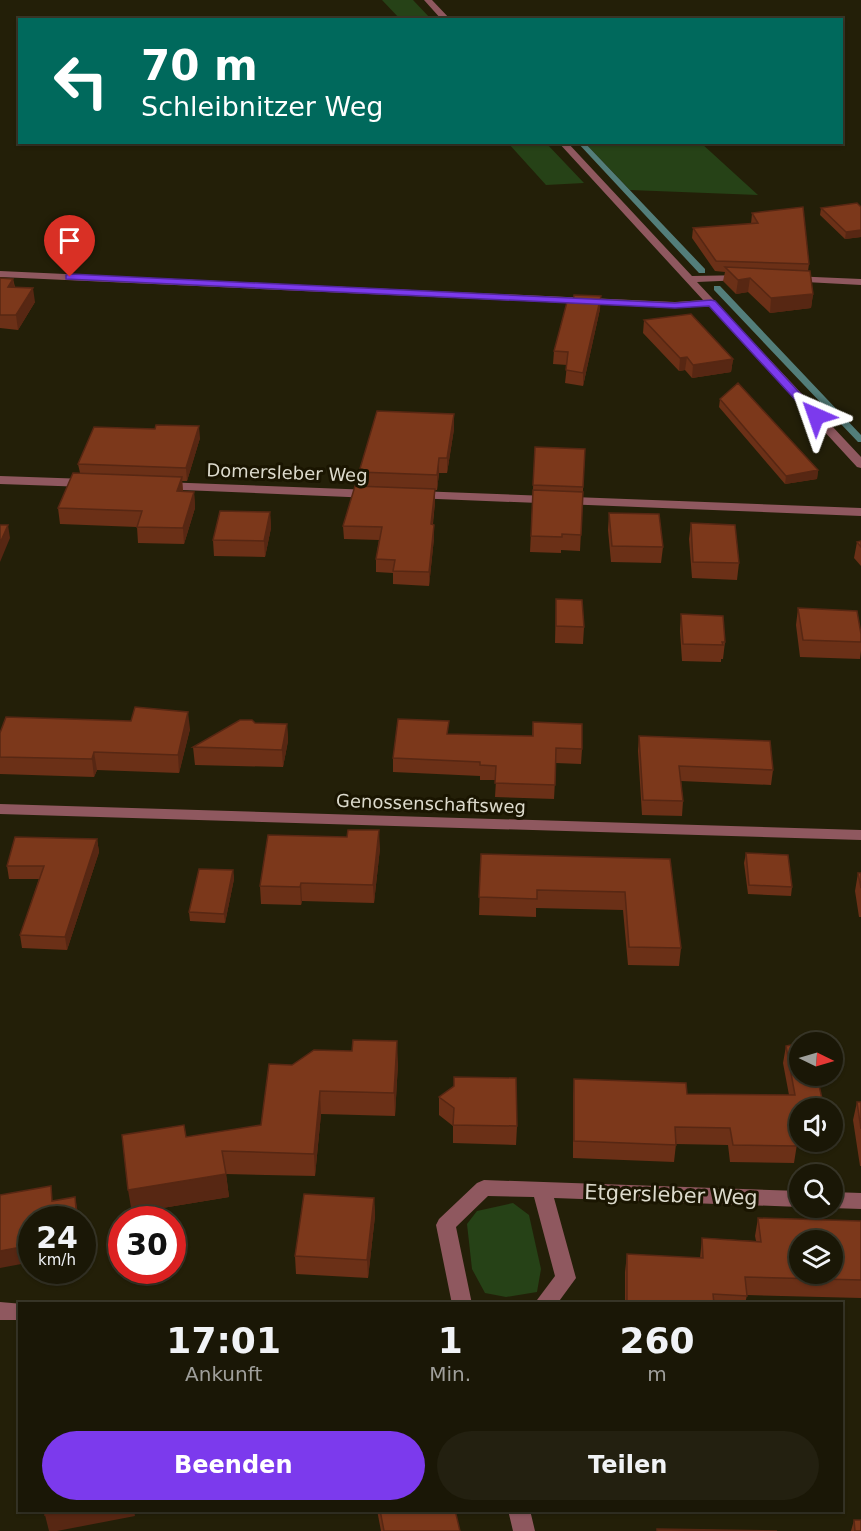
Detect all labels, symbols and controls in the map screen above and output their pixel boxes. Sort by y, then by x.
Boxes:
text: 70 m [141,41,258,90]
icon: left [42,42,120,120]
text: Schleibnitzer Weg [141,91,383,122]
pin [44,215,95,277]
icon: arrive [53,224,86,257]
position arrow [784,384,848,448]
street label: Domersleber Weg [206,459,368,486]
street label: Genossenschaftsweg [336,790,526,817]
north arrow [789,1032,843,1086]
map controls [789,1032,843,1284]
button: sound [789,1098,843,1152]
button: search [789,1164,843,1218]
street label: Etgersleber Weg [584,1180,758,1210]
speed limit sign: 30 [108,1206,186,1284]
text: 24 [36,1220,78,1255]
button: layers [789,1230,843,1284]
text: km/h [38,1251,76,1269]
text: 17:01 [166,1320,281,1361]
text: 1 [438,1320,463,1361]
text: 260 [619,1320,695,1361]
text: Ankunft [185,1362,262,1386]
text: Min. [429,1362,471,1386]
text: m [647,1362,667,1386]
button: Beenden [42,1431,425,1500]
button: Teilen [437,1431,819,1500]

